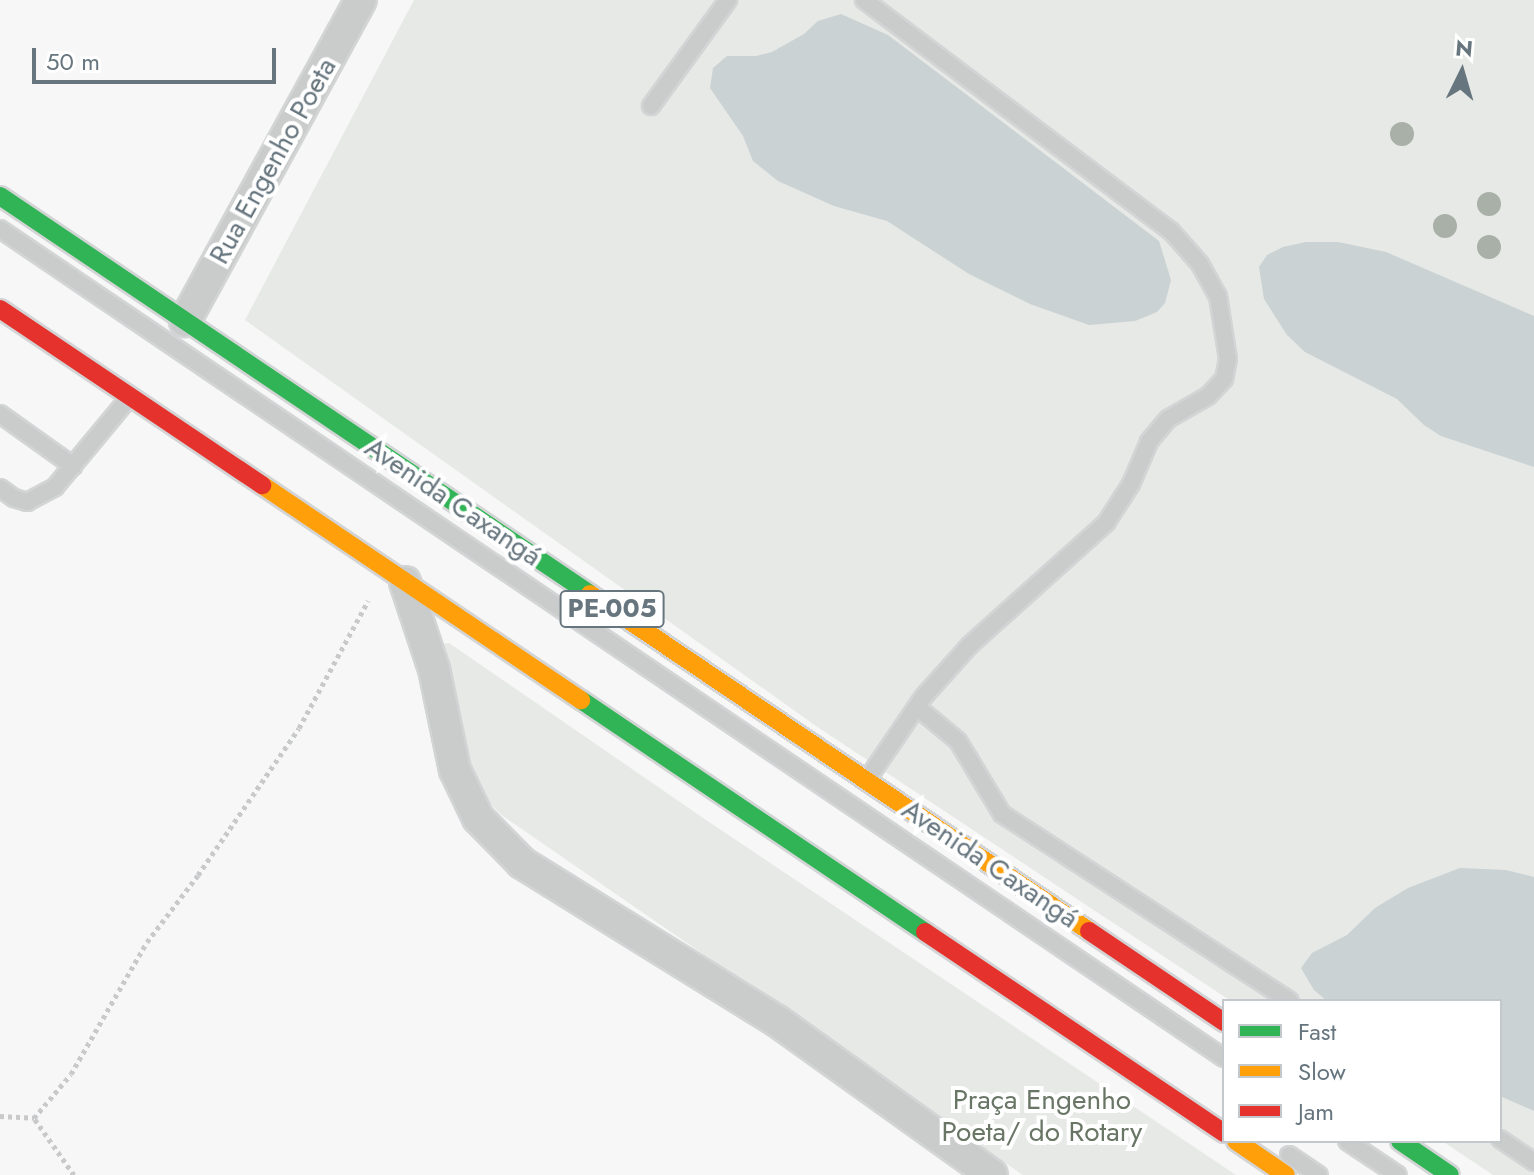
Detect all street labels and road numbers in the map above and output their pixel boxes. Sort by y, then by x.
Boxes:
street label: Rua Engenho Poeta [203,52,343,270]
street label: Avenida Caxangá [358,431,548,573]
road number: PE-005 [558,587,666,631]
street label: Avenida Caxangá [895,793,1085,935]

